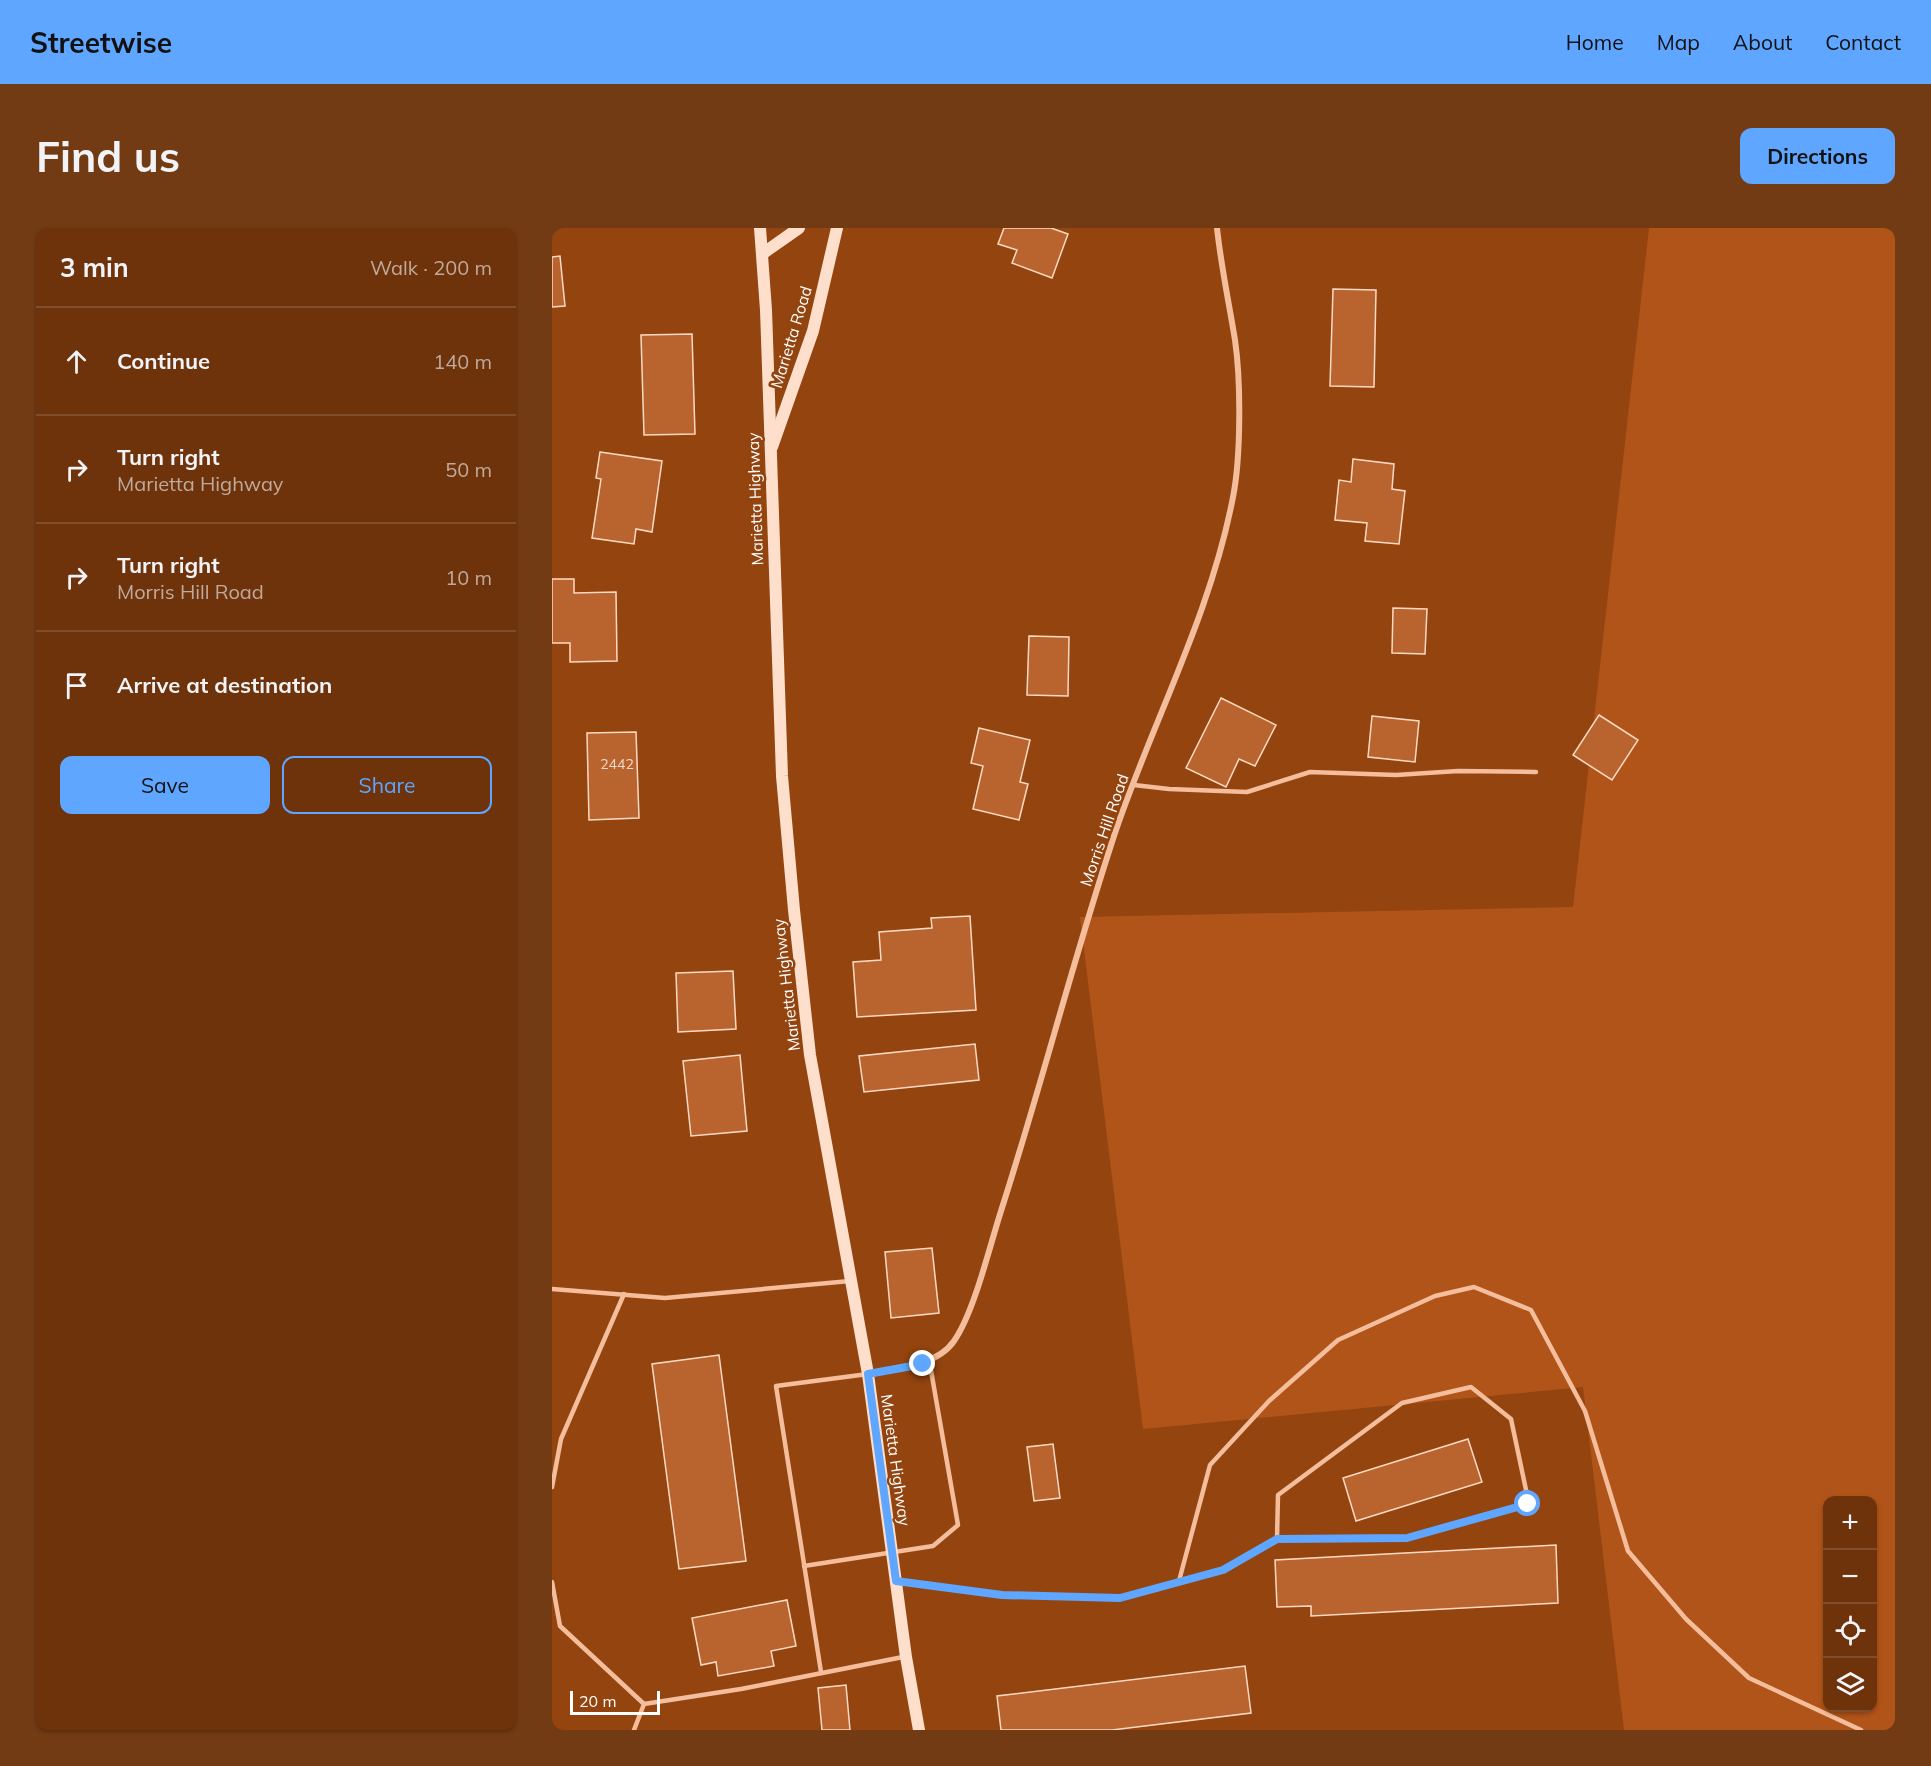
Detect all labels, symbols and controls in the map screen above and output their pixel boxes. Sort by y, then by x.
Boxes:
text: Streetwise [30,25,172,60]
text: Home [1566,29,1624,55]
text: Map [1657,29,1700,55]
text: About [1733,29,1792,55]
text: Contact [1825,29,1901,55]
button: Directions [1740,128,1895,184]
text: Find us [36,130,180,183]
text: 3 min [60,251,129,284]
text: Walk · 200 m [370,255,492,280]
street label: Marietta Road [766,284,816,390]
icon: ahead [60,345,93,378]
text: Continue [117,347,210,375]
text: 140 m [433,349,492,374]
street label: Marietta Highway [743,432,767,566]
text: Turn right [117,443,220,471]
icon: right [60,453,93,486]
text: 50 m [445,457,492,482]
text: Marietta Highway [117,471,283,496]
text: Turn right [117,551,220,579]
icon: right [60,561,93,594]
text: 10 m [445,565,492,590]
text: Morris Hill Road [117,579,264,604]
icon: arrive [60,669,93,702]
text: Arrive at destination [117,671,332,699]
house number: 2442 [600,755,634,773]
button: Save [60,756,270,814]
button: Share [282,756,492,814]
street label: Morris Hill Road [1075,771,1133,889]
street label: Marietta Highway [768,917,804,1052]
route end [909,1350,935,1376]
street label: Marietta Highway [877,1393,915,1528]
route start [1514,1490,1540,1516]
map controls [1823,1496,1877,1712]
button: + [1823,1496,1877,1550]
button: − [1823,1550,1877,1604]
button: locate [1823,1604,1877,1658]
button: layers [1823,1658,1877,1712]
scale bar [570,1688,660,1716]
text: 20 m [579,1691,616,1711]

